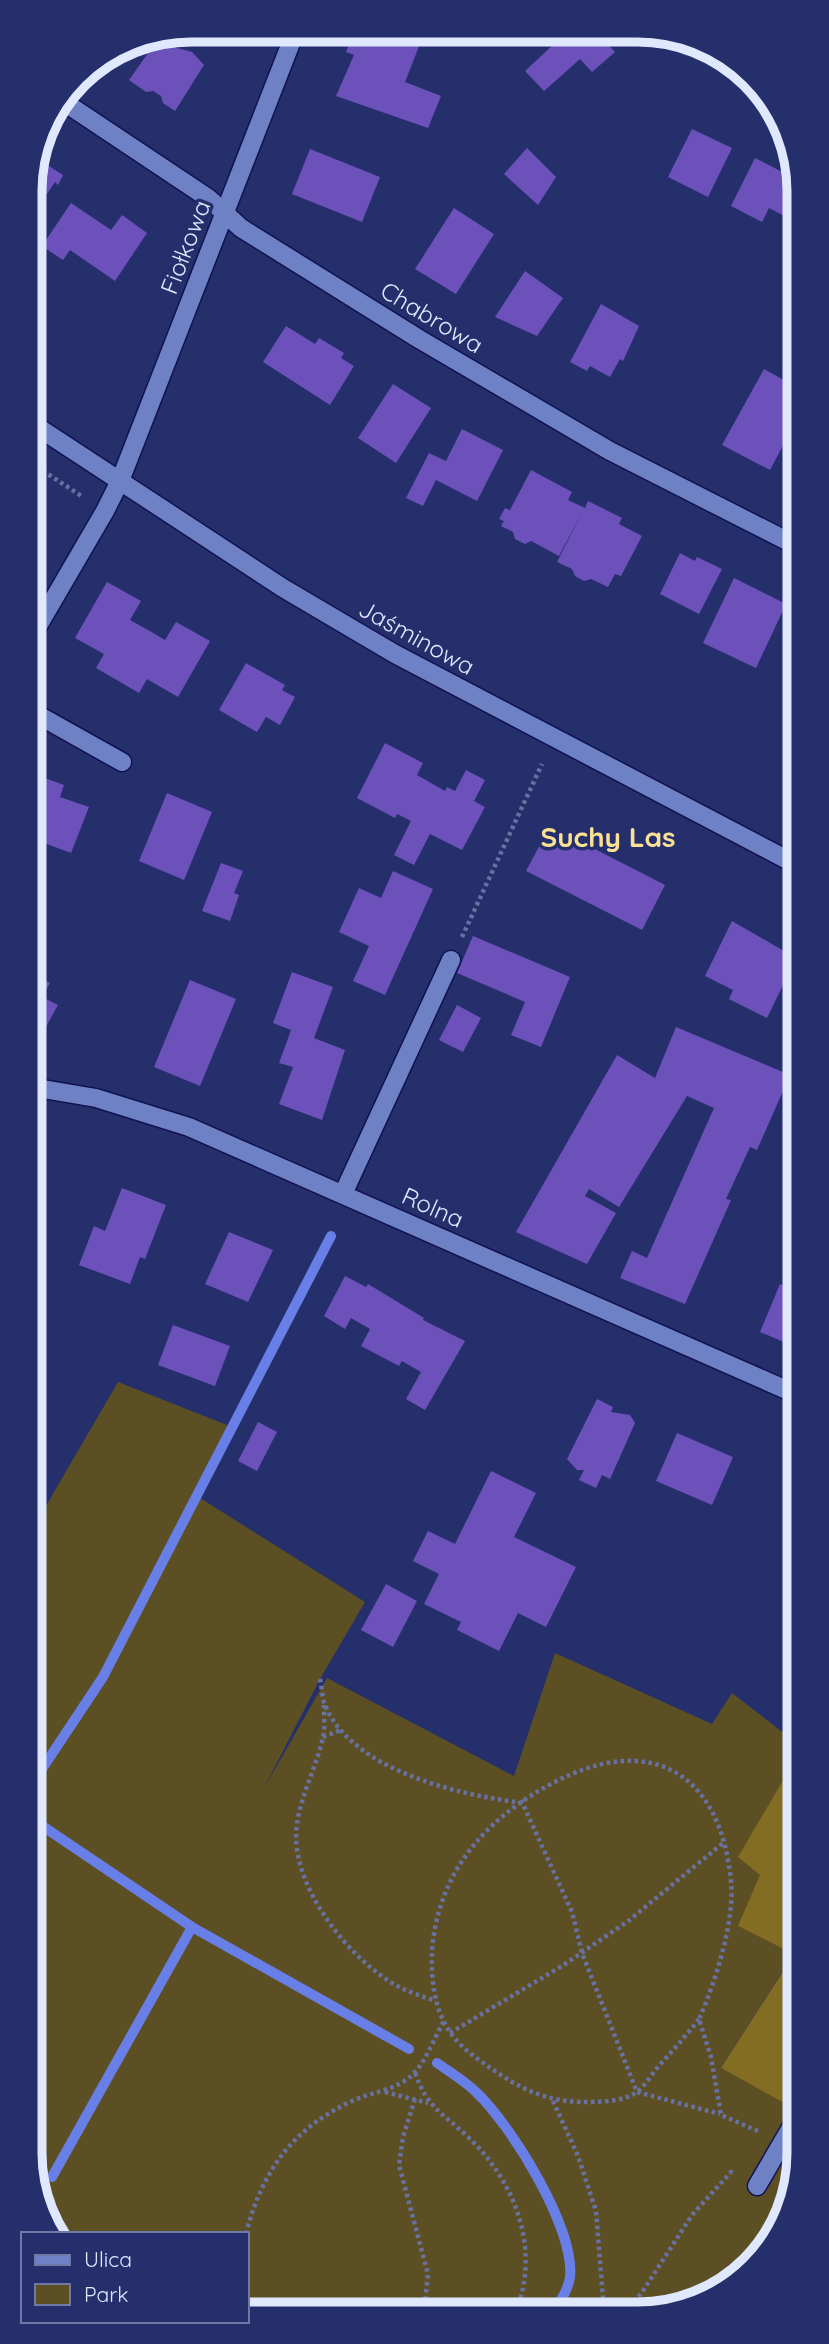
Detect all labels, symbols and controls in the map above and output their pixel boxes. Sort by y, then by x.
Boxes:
street label: Fiołkowa [153,196,217,298]
street label: Chabrowa [375,275,489,359]
street label: Jaśminowa [354,593,480,681]
district label: Suchy Las [540,819,676,854]
street label: Rolna [397,1180,469,1234]
legend [21,2232,248,2323]
text: Ulica [84,2246,132,2272]
text: Park [84,2281,128,2307]

